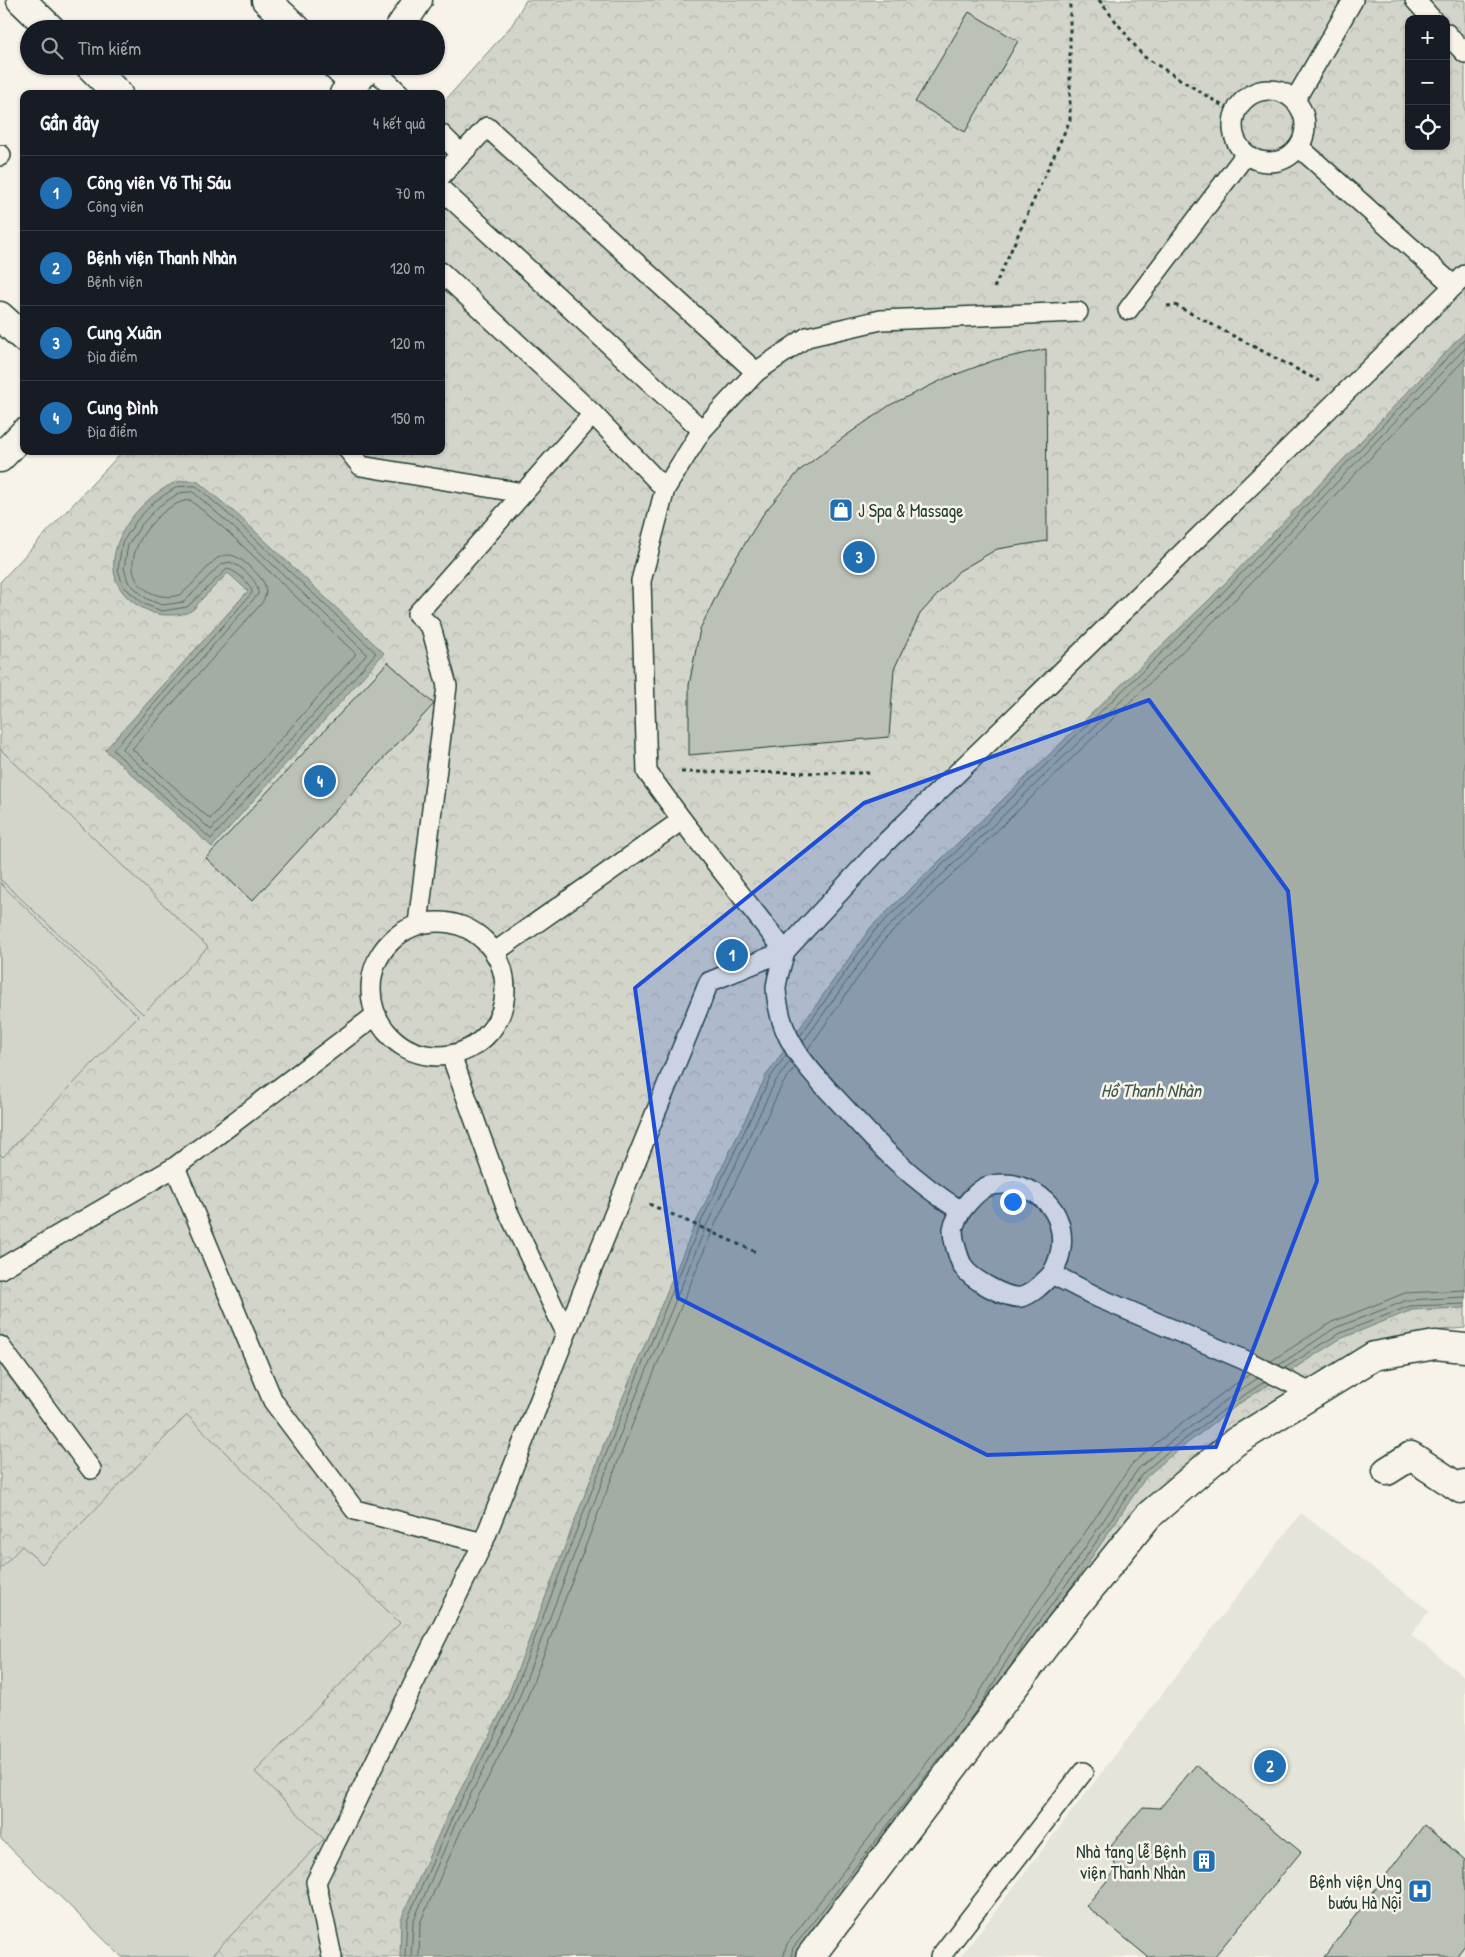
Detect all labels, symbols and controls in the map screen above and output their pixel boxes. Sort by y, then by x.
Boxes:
map controls [1405,15,1450,150]
button: + [1405,15,1450,60]
search box [20,20,445,75]
icon: search [38,34,66,62]
text: Tìm kiếm [78,35,141,61]
button: − [1405,60,1450,105]
button: locate [1405,105,1450,150]
text: Gần đây [40,108,99,137]
text: 4 kết quả [373,112,425,134]
text: Công viên Võ Thị Sáu [87,169,231,195]
text: 1 [53,182,59,204]
text: 70 m [395,182,425,204]
text: Công viên [87,195,144,217]
text: Bệnh viện Thanh Nhàn [87,244,237,270]
text: 2 [52,257,60,279]
text: 120 m [390,257,425,279]
text: Bệnh viện [87,270,143,292]
text: Cung Xuân [87,319,161,345]
text: 3 [52,332,60,354]
text: 120 m [390,332,425,354]
text: Địa điểm [87,345,137,367]
text: Cung Đình [87,394,158,420]
text: 4 [53,407,59,429]
text: 150 m [391,407,425,429]
text: Địa điểm [87,420,137,442]
shop icon: J Spa & Massage [828,497,854,523]
place label: J Spa & Massage [858,498,964,523]
pin: 3 [843,538,875,576]
pin: 4 [304,762,336,800]
pin: 1 [716,936,748,974]
water label: Hồ Thanh Nhàn [1101,1077,1203,1103]
your location [1000,1189,1026,1215]
pin: 2 [1254,1747,1286,1785]
place label: Nhà tang lễ Bệnh viện Thanh Nhàn [1076,1839,1186,1885]
building icon: Nhà tang lễ Bệnh viện Thanh Nhàn [1191,1848,1217,1874]
place label: Bệnh viện Ung bướu Hà Nội [1309,1869,1402,1915]
hospital icon: Bệnh viện Ung bướu Hà Nội [1407,1878,1433,1904]

